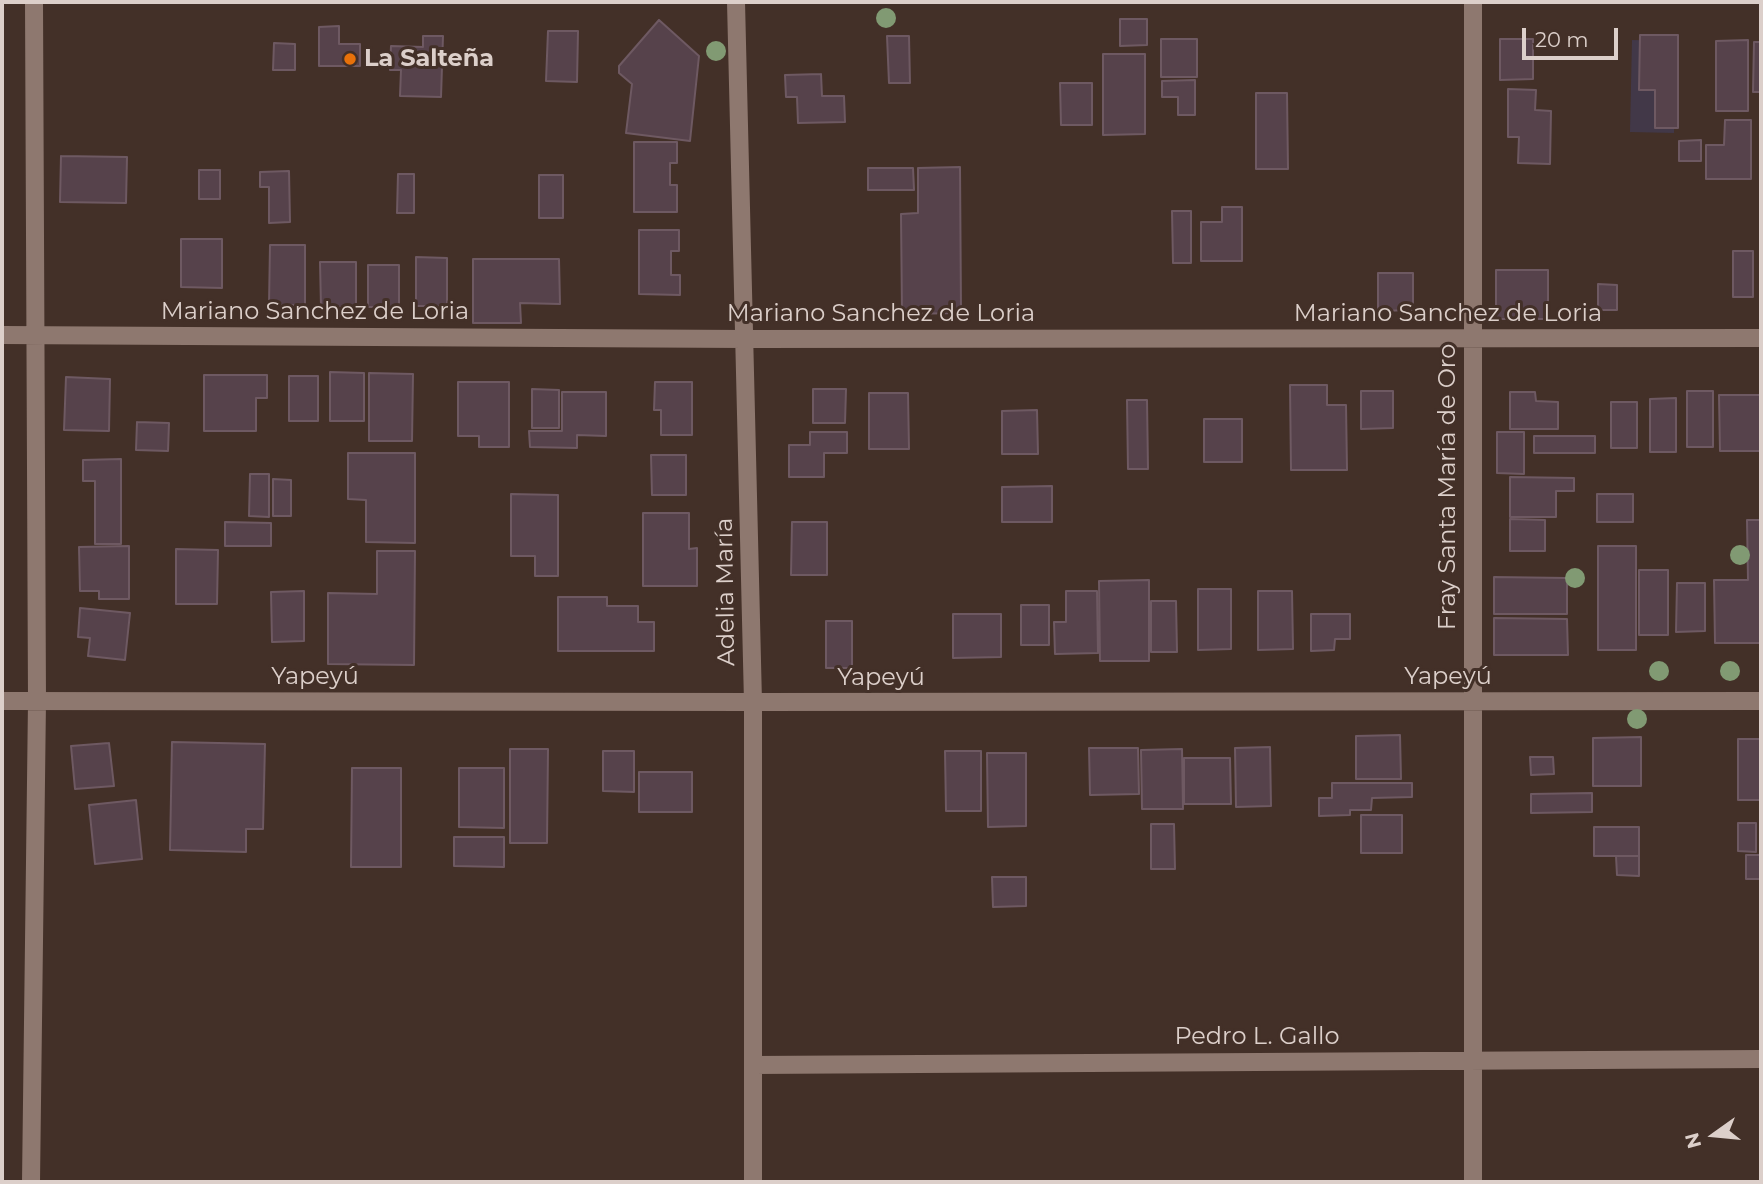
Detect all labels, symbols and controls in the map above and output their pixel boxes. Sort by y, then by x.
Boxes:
scale bar [1525,14,1621,58]
text: 20 m [1535,27,1589,52]
place label: La Salteña [364,45,494,73]
marker: La Salteña [342,51,358,67]
street label: Mariano Sanchez de Loria [161,298,469,326]
street label: Mariano Sanchez de Loria [727,300,1035,328]
street label: Mariano Sanchez de Loria [1294,300,1602,328]
street label: Fray Santa María de Oro [1434,344,1462,630]
street label: Adelia María [710,518,742,666]
street label: Yapeyú [271,663,359,691]
street label: Yapeyú [1404,663,1492,691]
street label: Yapeyú [837,664,925,692]
street label: Pedro L. Gallo [1174,1023,1340,1051]
north arrow [1679,1100,1749,1170]
text: N [1680,1130,1706,1151]

